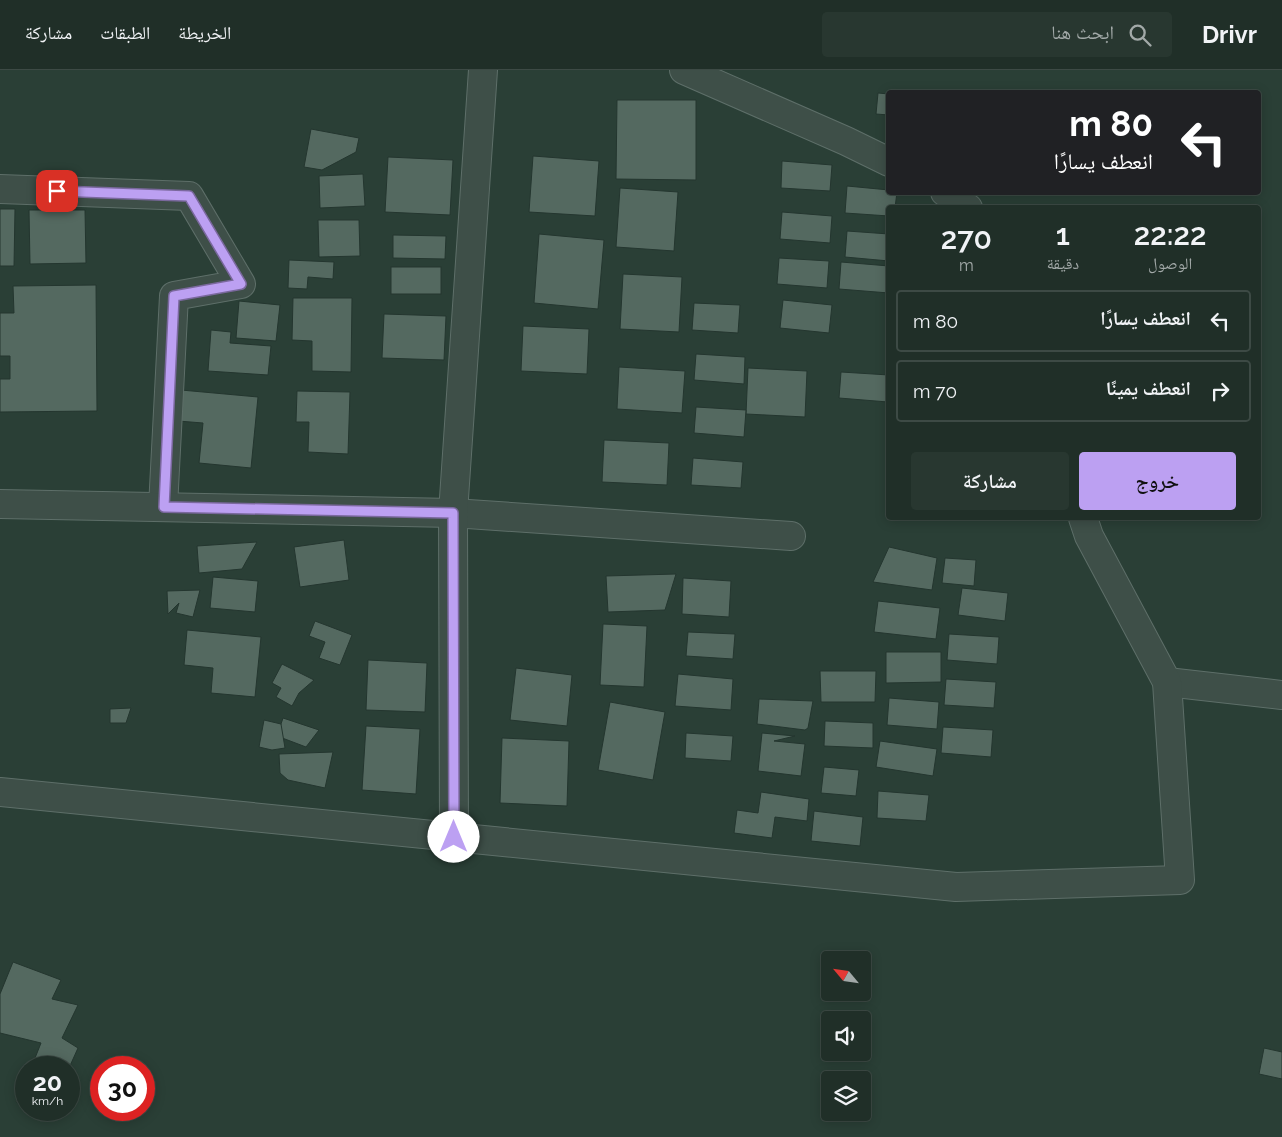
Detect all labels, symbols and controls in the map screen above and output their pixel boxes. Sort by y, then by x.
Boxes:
search box [822,12,1172,57]
text: Drivr [1202,20,1257,49]
text: ابحث هنا [1051,21,1114,43]
icon: search [1126,21,1154,49]
text: مشاركة [25,22,72,43]
text: الطبقات [100,22,150,43]
text: الخريطة [178,22,231,43]
text: 80 m [1069,103,1153,144]
icon: left [1171,110,1236,175]
text: انعطف يسارًا [1054,148,1153,174]
pin [36,170,78,212]
icon: arrive [43,177,71,205]
text: 1 [1056,217,1070,252]
text: 22:22 [1134,217,1206,252]
text: 270 [941,221,992,256]
text: دقيقة [1047,254,1079,273]
text: الوصول [1148,254,1192,273]
text: m [959,256,974,275]
text: انعطف يسارًا [1100,307,1191,329]
icon: left [1206,307,1234,335]
text: 80 m [913,310,958,332]
text: انعطف يمينًا [1106,377,1191,399]
icon: right [1206,377,1234,405]
text: 70 m [913,380,957,402]
button: مشاركة [911,452,1069,510]
button: خروج [1079,452,1236,510]
position arrow [427,810,479,862]
north arrow [821,951,871,1001]
map controls [821,951,871,1121]
button: sound [821,1011,871,1061]
speed limit sign: 30 [90,1056,155,1121]
text: 20 [33,1067,62,1097]
button: layers [821,1071,871,1121]
text: km/h [32,1094,63,1108]

